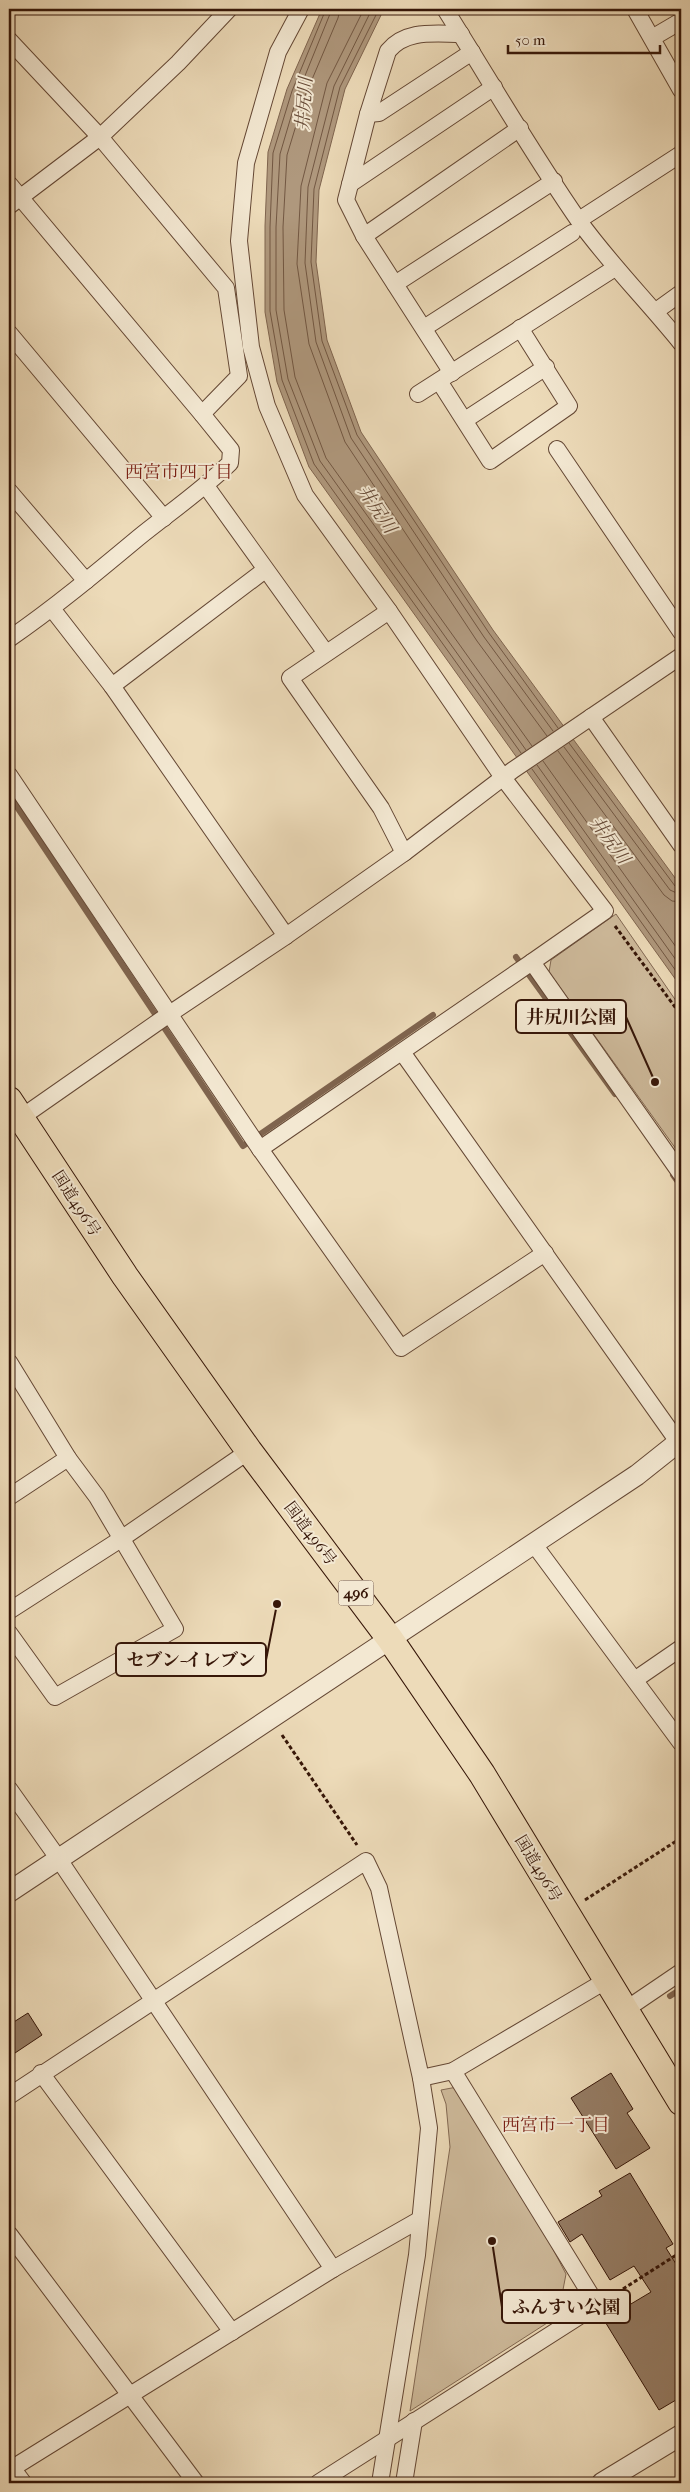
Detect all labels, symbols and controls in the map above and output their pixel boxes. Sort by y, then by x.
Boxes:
scale bar [508,22,660,54]
text: 50 m [515,31,546,49]
water label: 井尻川 [292,74,317,132]
district label: 西宮市四丁目 [125,462,233,483]
water label: 井尻川 [353,481,402,539]
water label: 井尻川 [585,812,635,870]
callout: 井尻川公園 [516,1000,626,1033]
text: 井尻川公園 [526,1007,616,1028]
street label: 国道496号 [48,1167,105,1240]
street label: 国道496号 [281,1498,341,1569]
road number: 496 [338,1580,374,1606]
callout: セブン-イレブン [116,1643,266,1676]
text: セブン-イレブン [126,1650,256,1671]
street label: 国道496号 [511,1831,566,1905]
district label: 西宮市一丁目 [502,2115,610,2136]
callout: ふんすい公園 [502,2290,630,2323]
text: ふんすい公園 [512,2297,620,2318]

